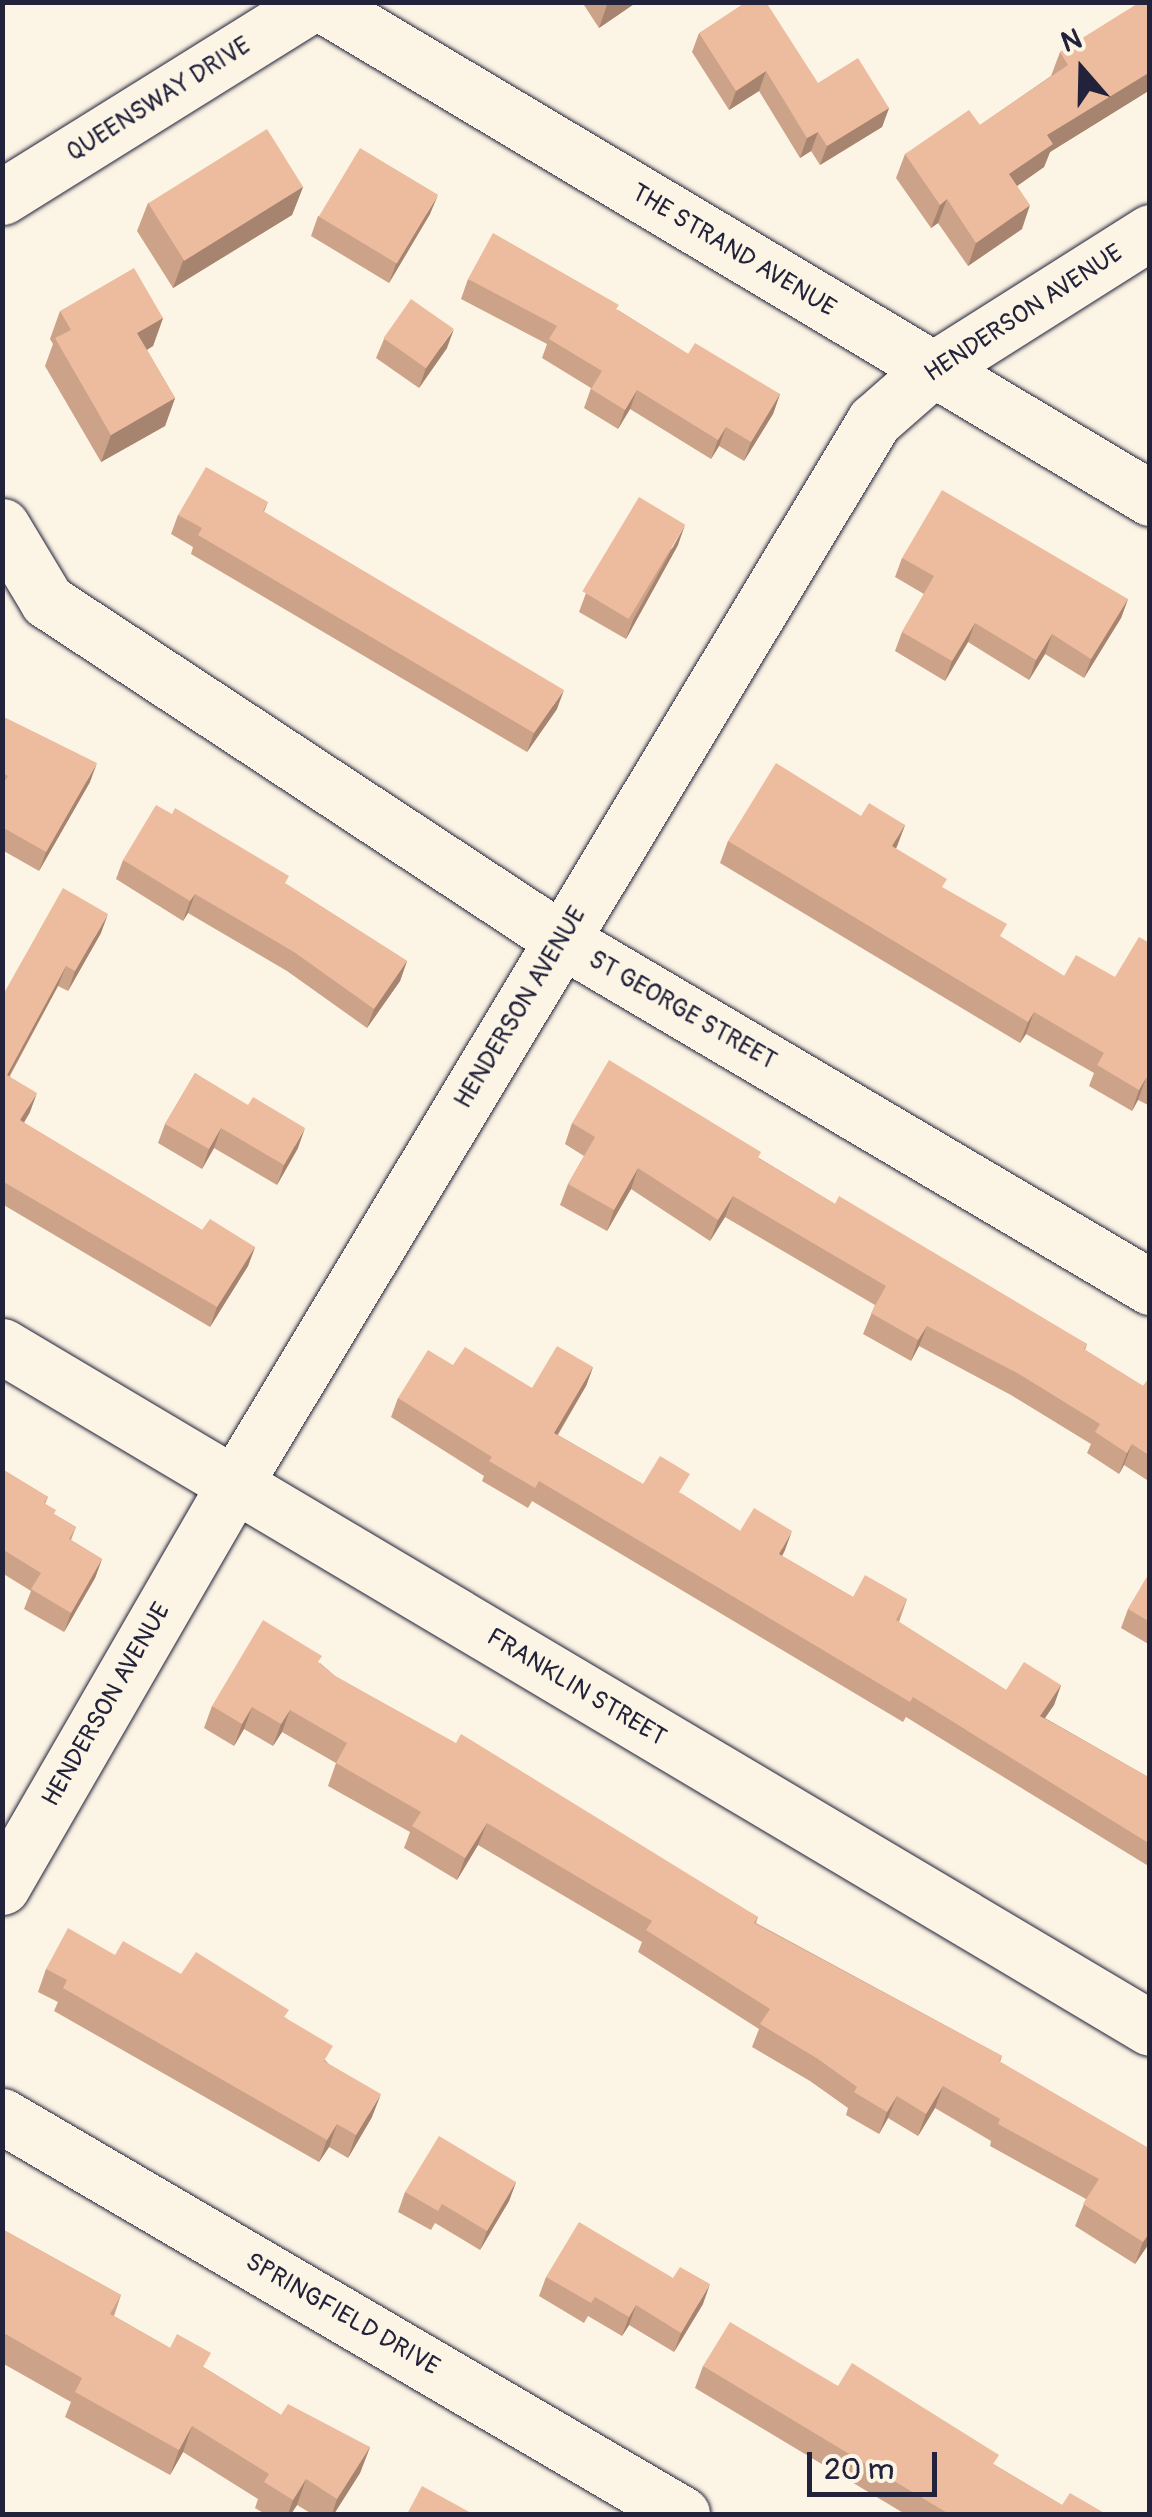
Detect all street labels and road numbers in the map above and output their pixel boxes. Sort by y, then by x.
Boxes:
street label: QUEENSWAY DRIVE [62,31,256,169]
street label: THE STRAND AVENUE [625,178,841,324]
street label: HENDERSON AVENUE [919,239,1129,389]
street label: HENDERSON AVENUE [449,902,593,1114]
street label: ST GEORGE STREET [583,945,781,1077]
street label: HENDERSON AVENUE [36,1598,178,1812]
street label: FRANKLIN STREET [481,1623,671,1753]
street label: SPRINGFIELD DRIVE [240,2247,444,2383]

